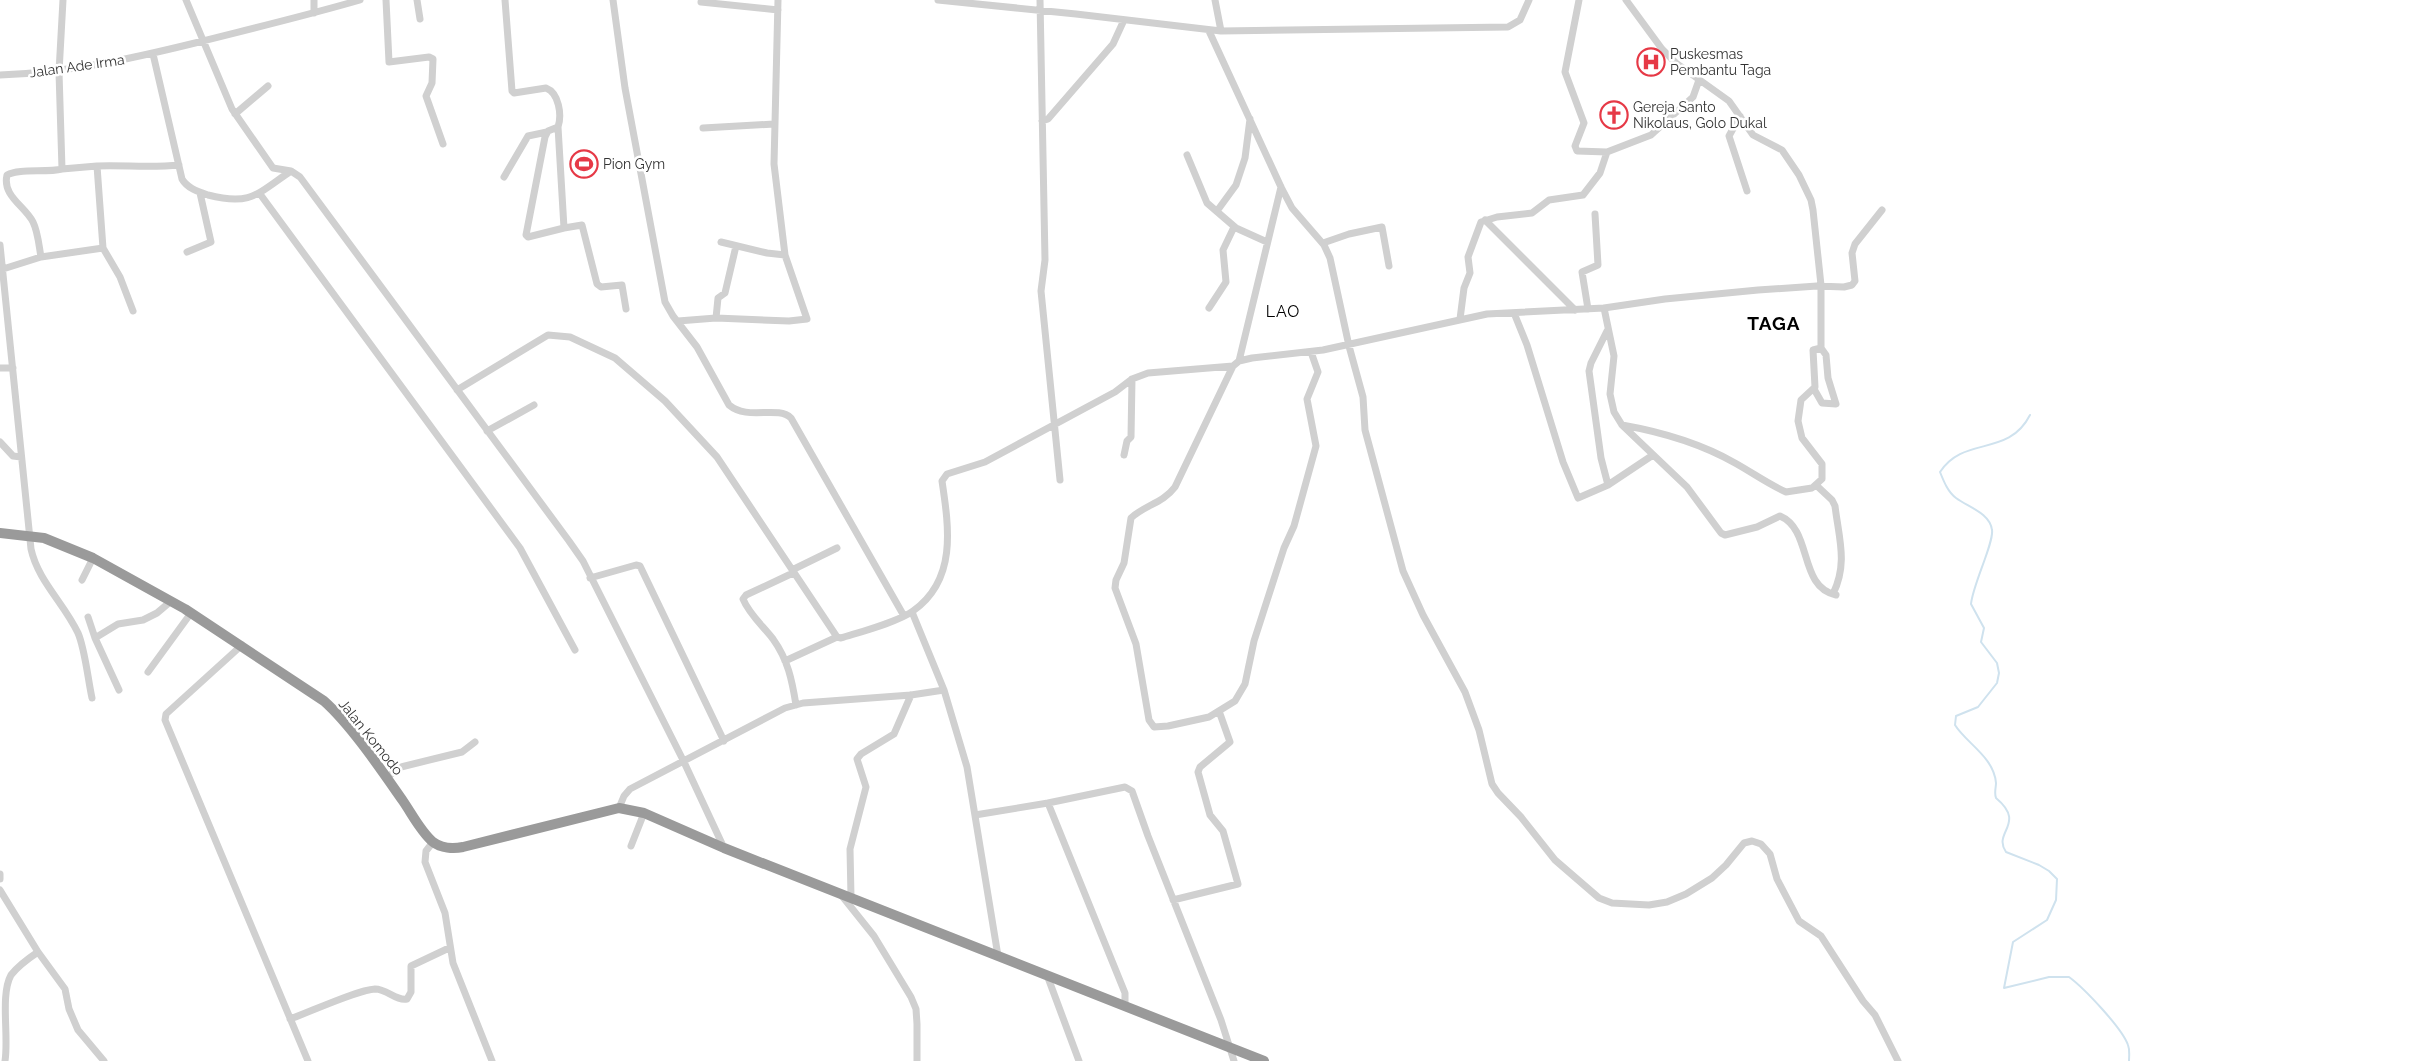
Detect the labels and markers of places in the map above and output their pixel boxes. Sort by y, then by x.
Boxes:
place label: Puskesmas Pembantu Taga [1670,46,1771,78]
hospital icon: Puskesmas Pembantu Taga [1636,47,1666,77]
place label: Gereja Santo Nikolaus, Golo Dukal [1633,99,1767,131]
church icon: Gereja Santo Nikolaus, Golo Dukal [1599,100,1629,130]
sports icon: Pion Gym [569,149,599,179]
place label: Pion Gym [603,156,665,172]

